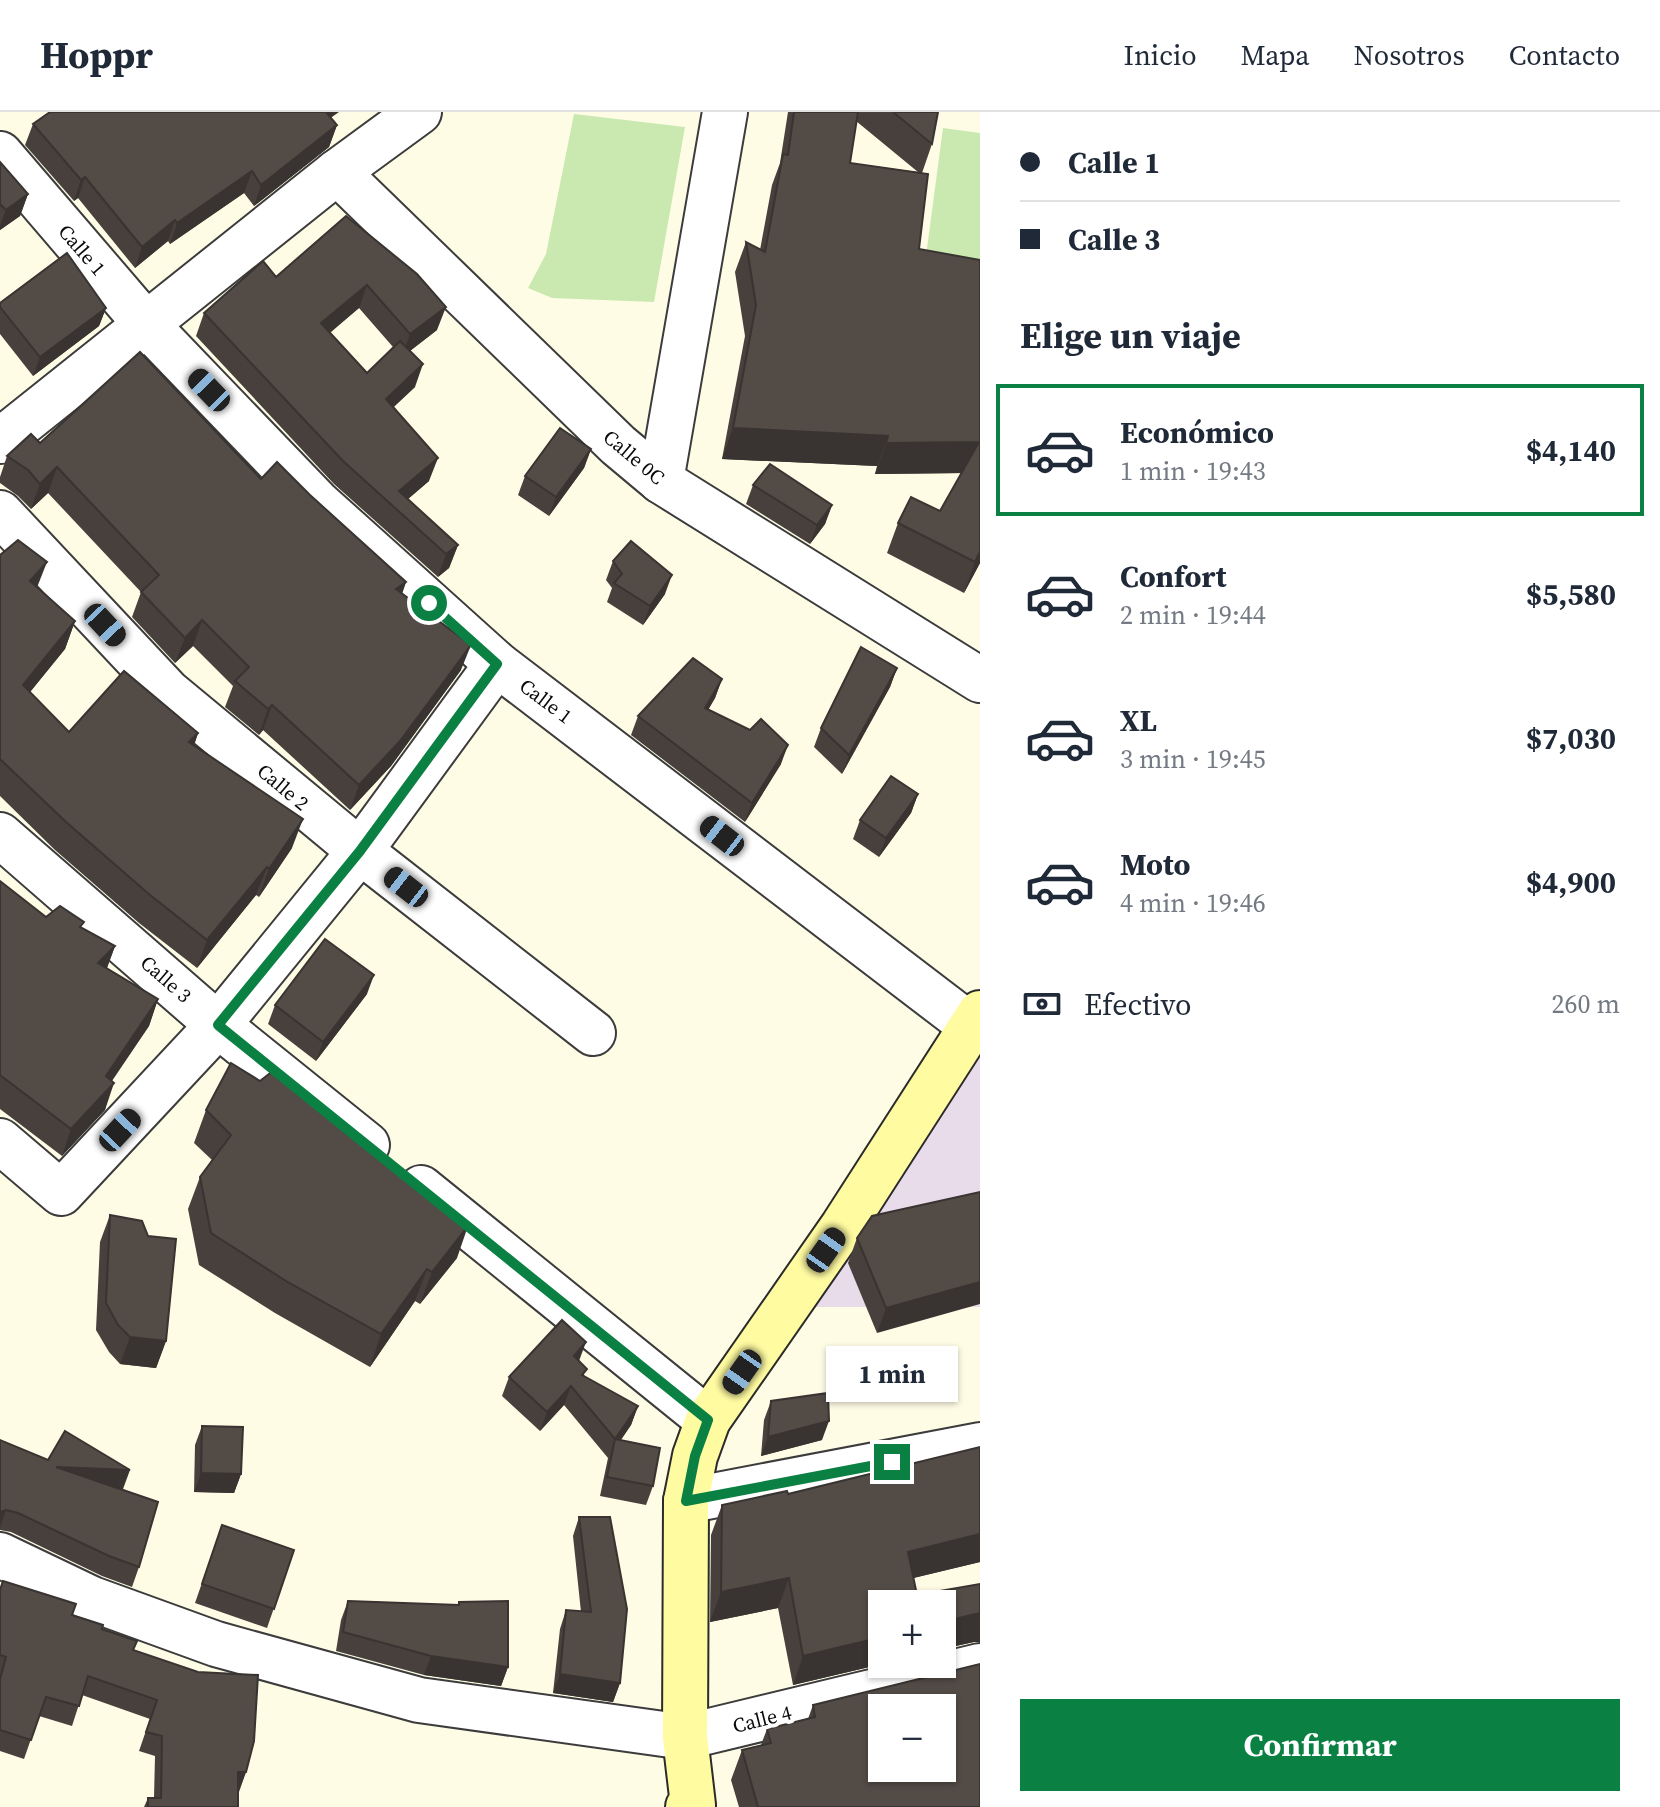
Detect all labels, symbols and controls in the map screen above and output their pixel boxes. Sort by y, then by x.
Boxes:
text: Hoppr [40,29,153,81]
text: Inicio [1124,36,1197,74]
text: Mapa [1241,36,1310,74]
text: Nosotros [1354,36,1465,74]
text: Contacto [1509,36,1620,74]
text: Calle 1 [1068,142,1160,183]
street label: Calle 1 [52,218,112,282]
text: Calle 3 [1068,219,1160,260]
text: Elige un viaje [1020,311,1241,360]
car [184,364,234,416]
text: Económico [1120,412,1274,453]
icon: car [1024,414,1096,486]
street label: Calle 0C [597,423,671,491]
text: $4,140 [1526,430,1616,471]
text: 1 min · 19:43 [1120,453,1266,489]
text: Confort [1120,556,1226,597]
icon: car [1024,558,1096,630]
text: $5,580 [1526,574,1616,615]
route start [411,585,447,621]
text: 2 min · 19:44 [1120,597,1266,633]
car [80,599,130,651]
street label: Calle 1 [514,672,578,730]
text: XL [1120,700,1157,741]
icon: car [1024,702,1096,774]
text: $7,030 [1526,718,1616,759]
text: 3 min · 19:45 [1120,741,1266,777]
street label: Calle 2 [251,757,315,817]
car [696,812,748,860]
text: Moto [1120,844,1191,885]
icon: car [1024,846,1096,918]
text: $4,900 [1526,862,1616,903]
car [380,863,432,911]
text: 4 min · 19:46 [1120,885,1266,921]
street label: Calle 3 [134,949,198,1009]
icon: cash [1020,982,1064,1026]
text: Efectivo [1084,984,1191,1025]
text: 260 m [1552,986,1620,1022]
car [95,1104,145,1156]
car [802,1223,850,1277]
car [718,1345,766,1399]
callout: 1 min [826,1346,958,1402]
text: 1 min [858,1356,926,1392]
route end [874,1444,910,1480]
map controls [868,1590,956,1782]
button: + [868,1590,956,1678]
button: − [868,1694,956,1782]
street label: Calle 4 [730,1698,794,1740]
button: Confirmar [1020,1699,1620,1791]

